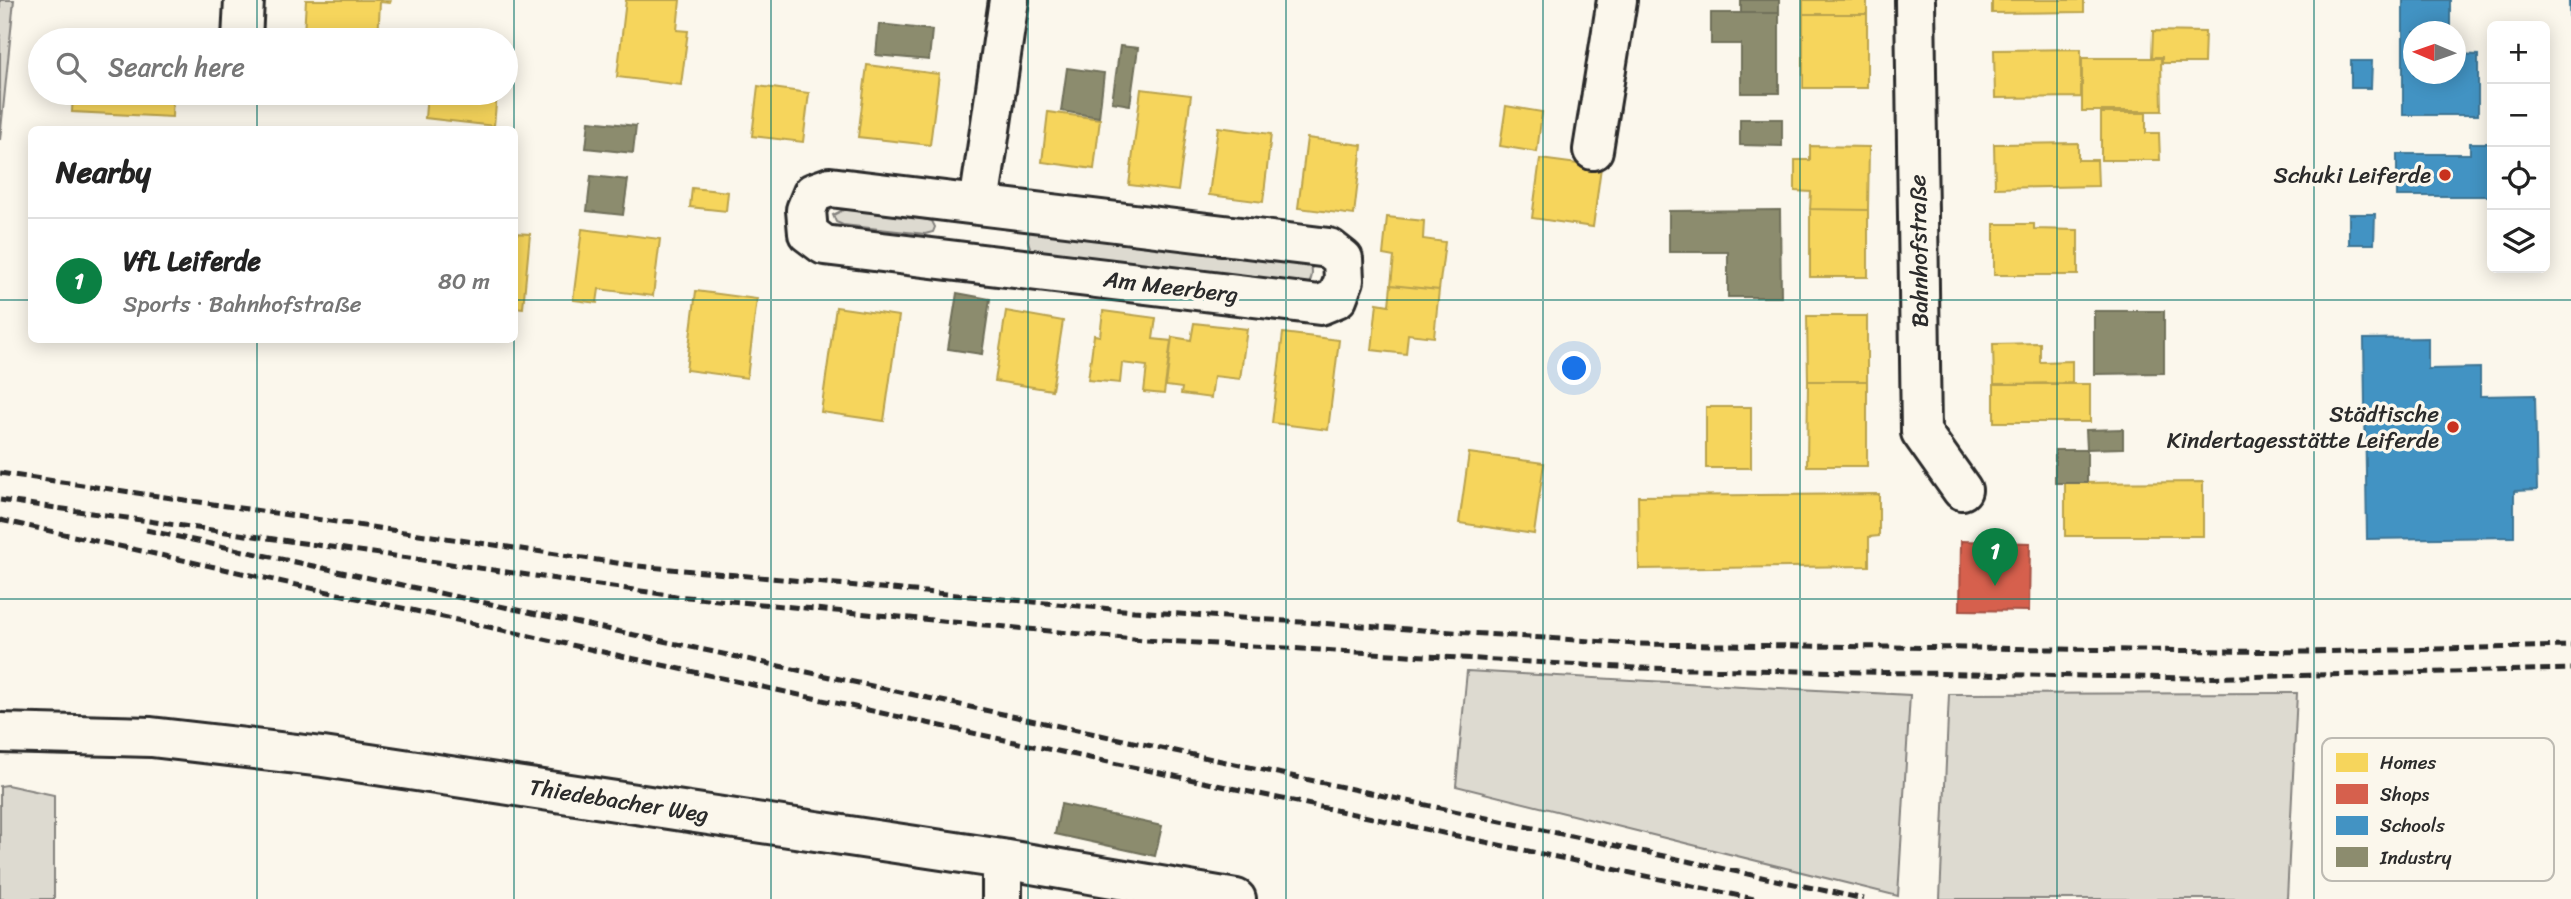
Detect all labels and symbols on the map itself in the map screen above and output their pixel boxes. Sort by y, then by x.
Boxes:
north arrow [2403,21,2466,84]
place label: Schuki Leiferde [2273,155,2431,196]
marker: Schuki Leiferde [2437,167,2453,183]
street label: Bahnhofstraße [1897,174,1941,328]
street label: Am Meerberg [1101,258,1241,316]
your location [1557,351,1591,385]
place label: Städtische Kindertagesstätte Leiferde [2167,394,2439,461]
marker: Städtische Kindertagesstätte Leiferde [2445,419,2461,435]
pin: 1 [1972,528,2018,586]
legend [2322,738,2554,881]
text: Homes [2380,746,2436,779]
street label: Thiedebacher Weg [526,767,712,835]
text: Shops [2380,778,2430,811]
text: Schools [2380,809,2445,842]
text: Industry [2379,841,2452,874]

